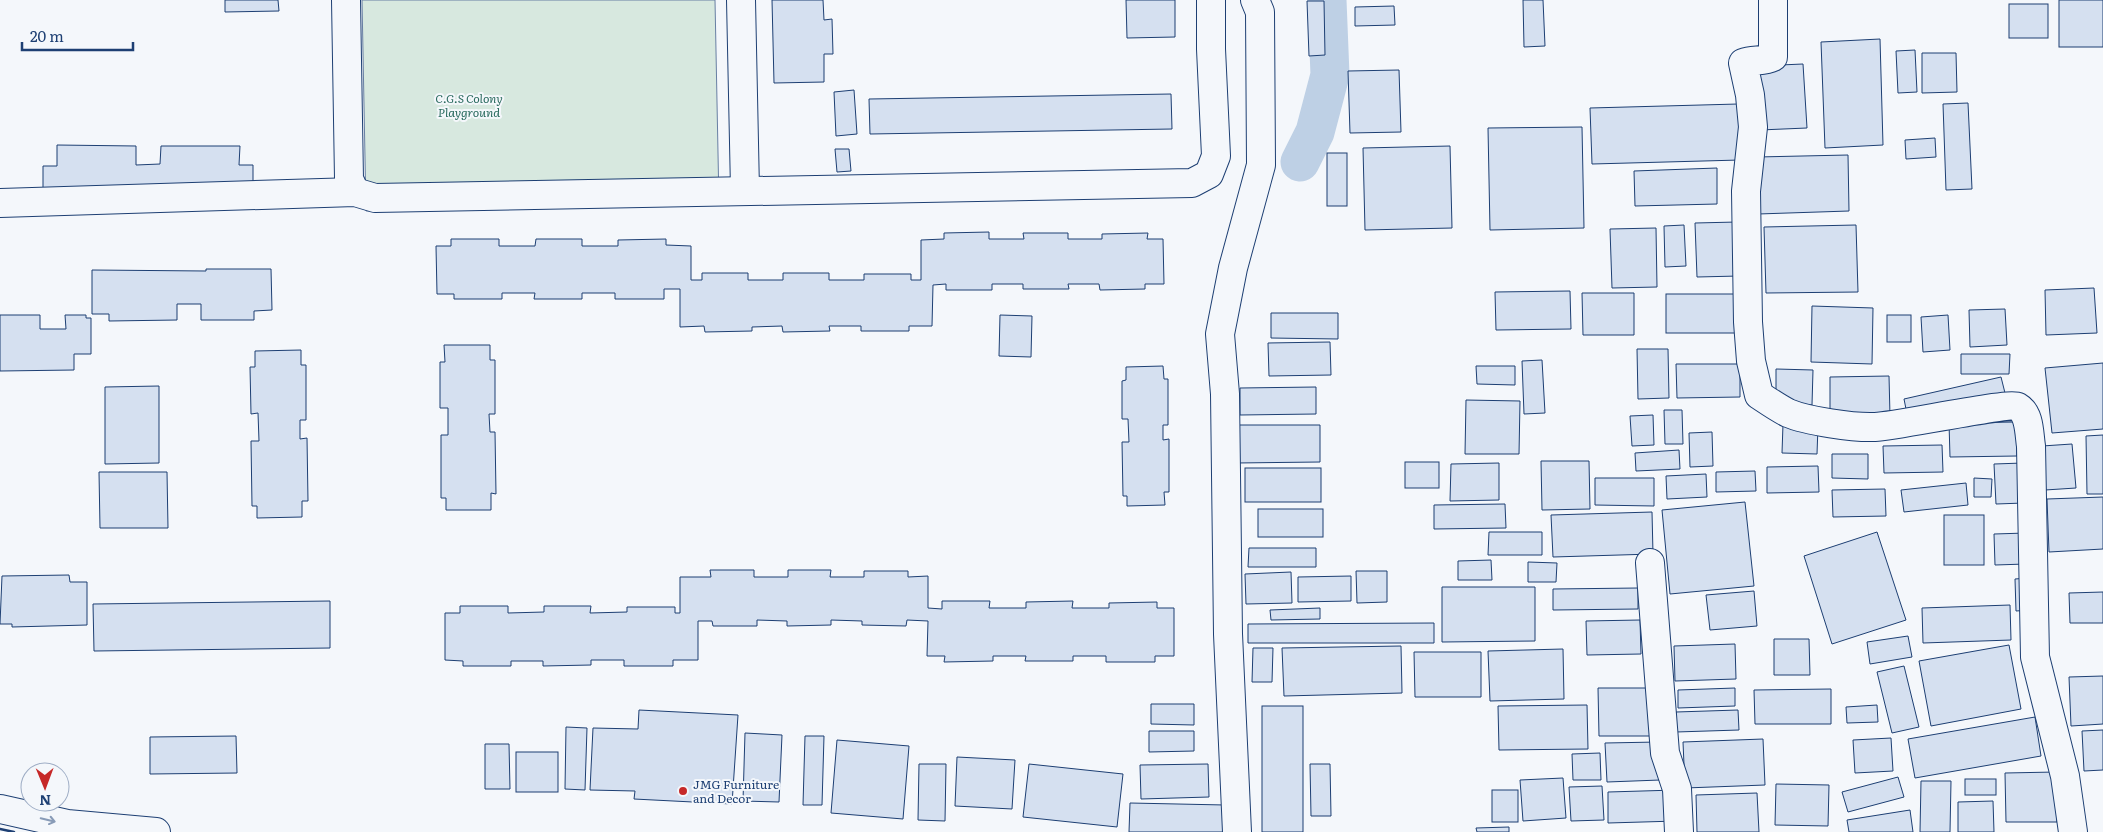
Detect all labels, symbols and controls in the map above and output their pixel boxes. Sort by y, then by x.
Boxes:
scale bar [22,20,134,52]
text: 20 m [30,24,64,47]
park label: C.G.S Colony Playground [435,89,503,121]
north arrow [20,762,70,812]
place label: JMG Furniture and Decor [693,775,779,807]
marker: JMG Furniture and Decor [677,785,689,797]
text: N [39,791,51,811]
one-way arrow [39,816,55,825]

